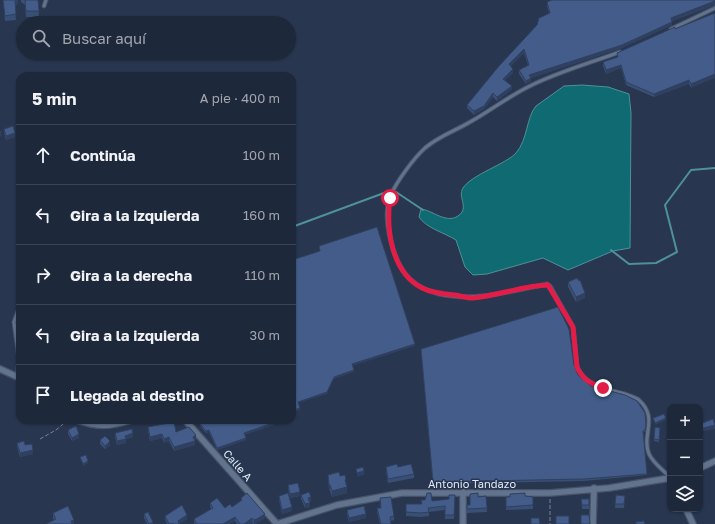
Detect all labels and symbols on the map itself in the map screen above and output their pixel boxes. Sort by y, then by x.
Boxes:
route start [381,189,399,207]
route end [594,379,612,397]
street label: Calle A [221,447,255,484]
street label: Antonio Tandazo [428,477,516,490]

